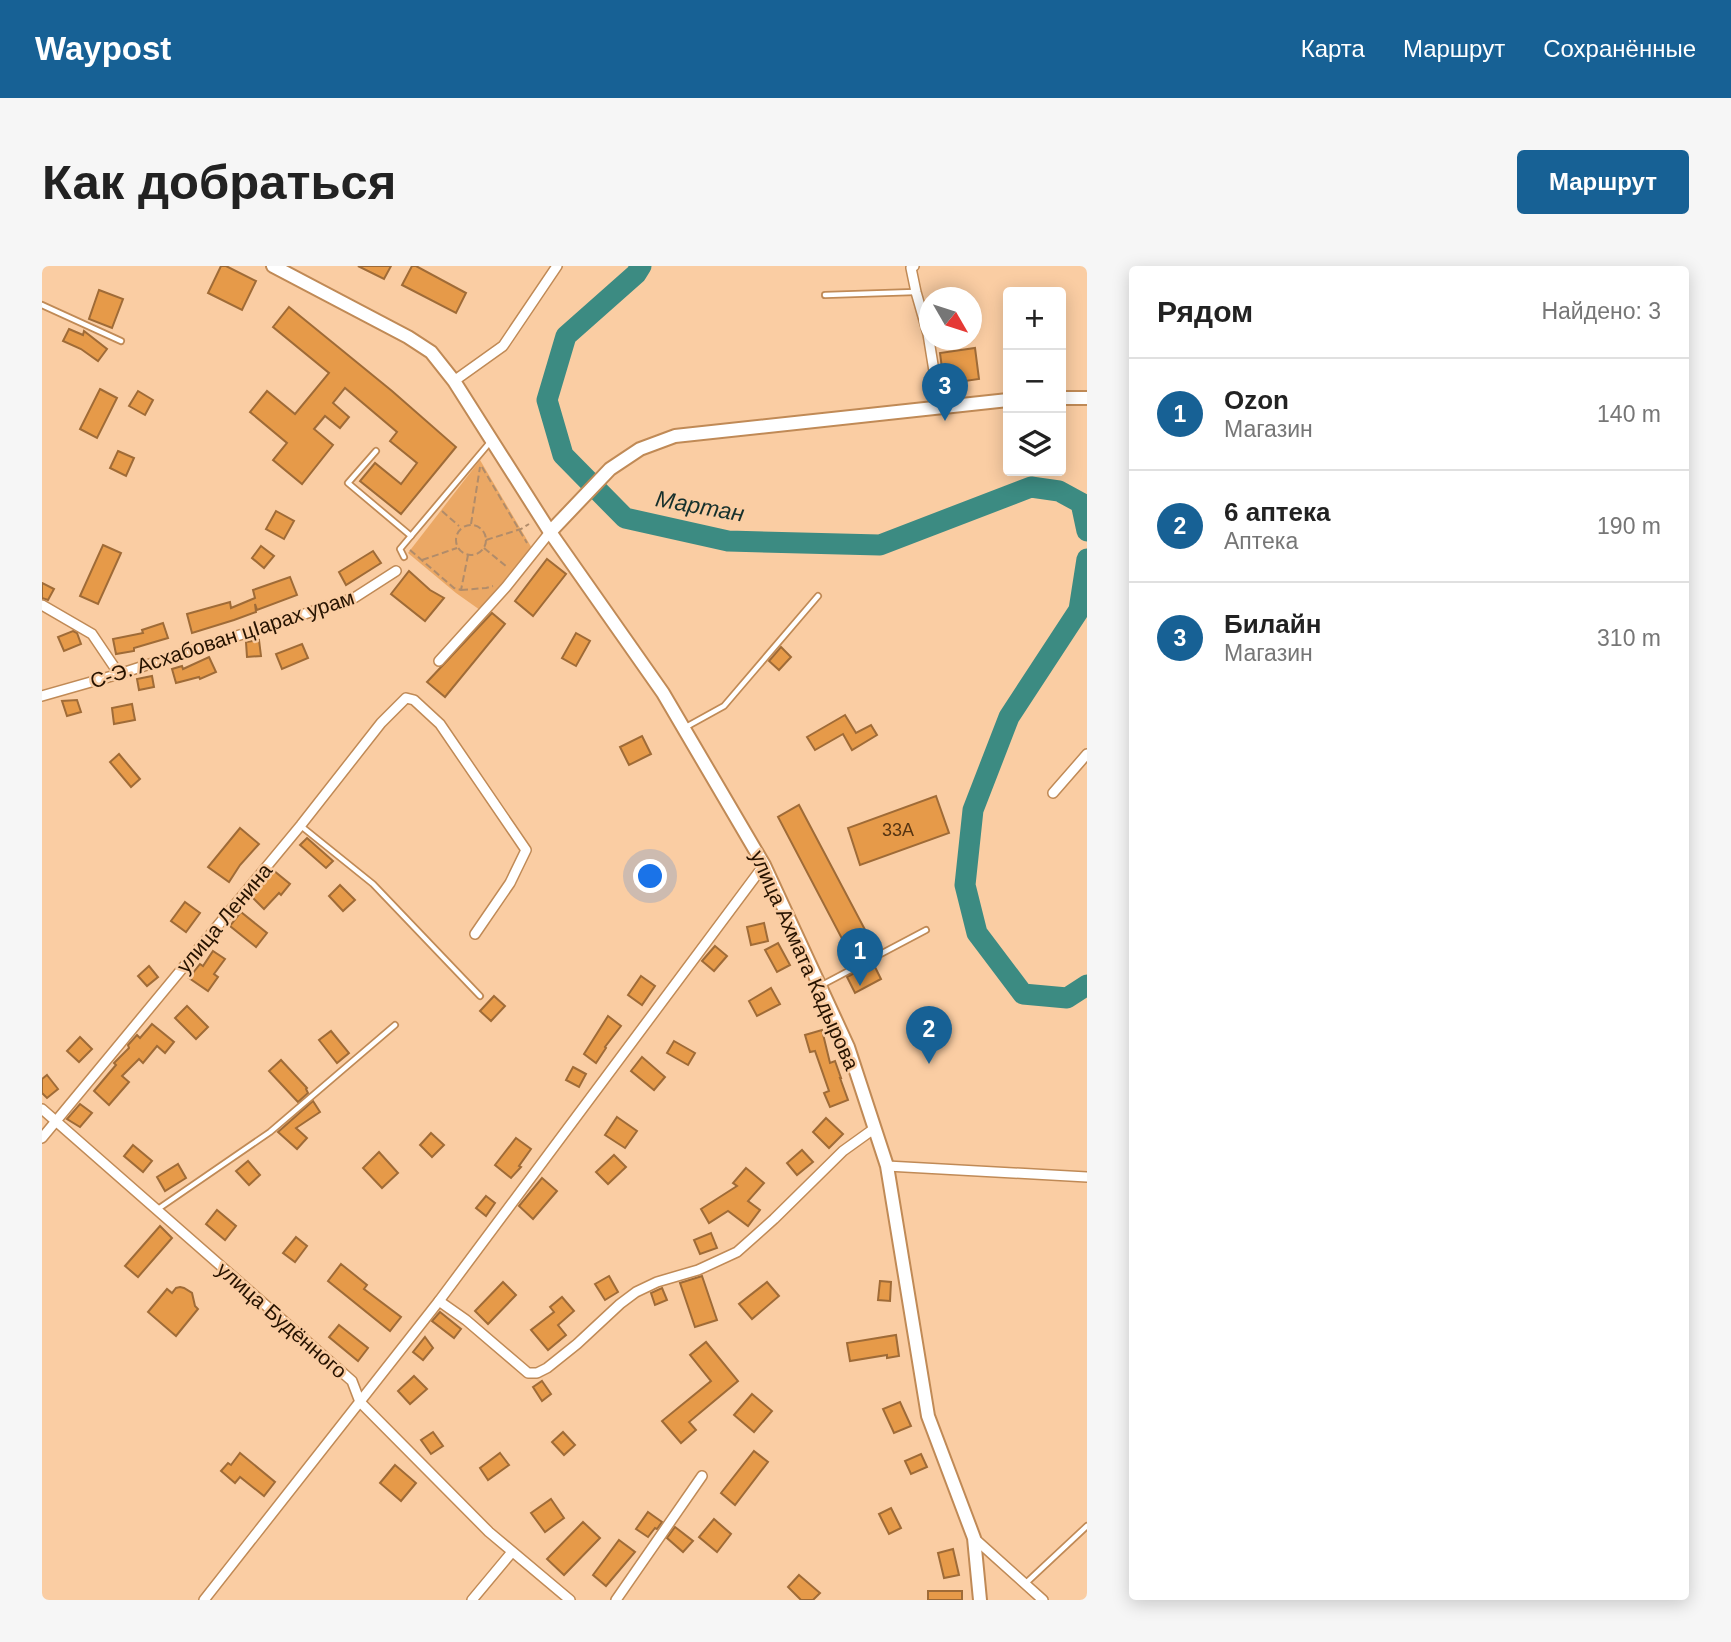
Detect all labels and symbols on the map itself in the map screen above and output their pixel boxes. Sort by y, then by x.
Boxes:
north arrow [919,287,982,350]
pin: 3 [922,363,968,421]
water label: Мартан [654,485,747,527]
street label: С-Э. Асхабован цIарах урам [87,585,357,693]
house number: 33А [882,820,914,840]
street label: улица Ахмата Кадырова [746,847,864,1074]
street label: улица Ленина [172,858,277,977]
your location [633,859,667,893]
pin: 1 [837,928,883,986]
pin: 2 [906,1006,952,1064]
street label: улица Будённого [212,1257,352,1383]

